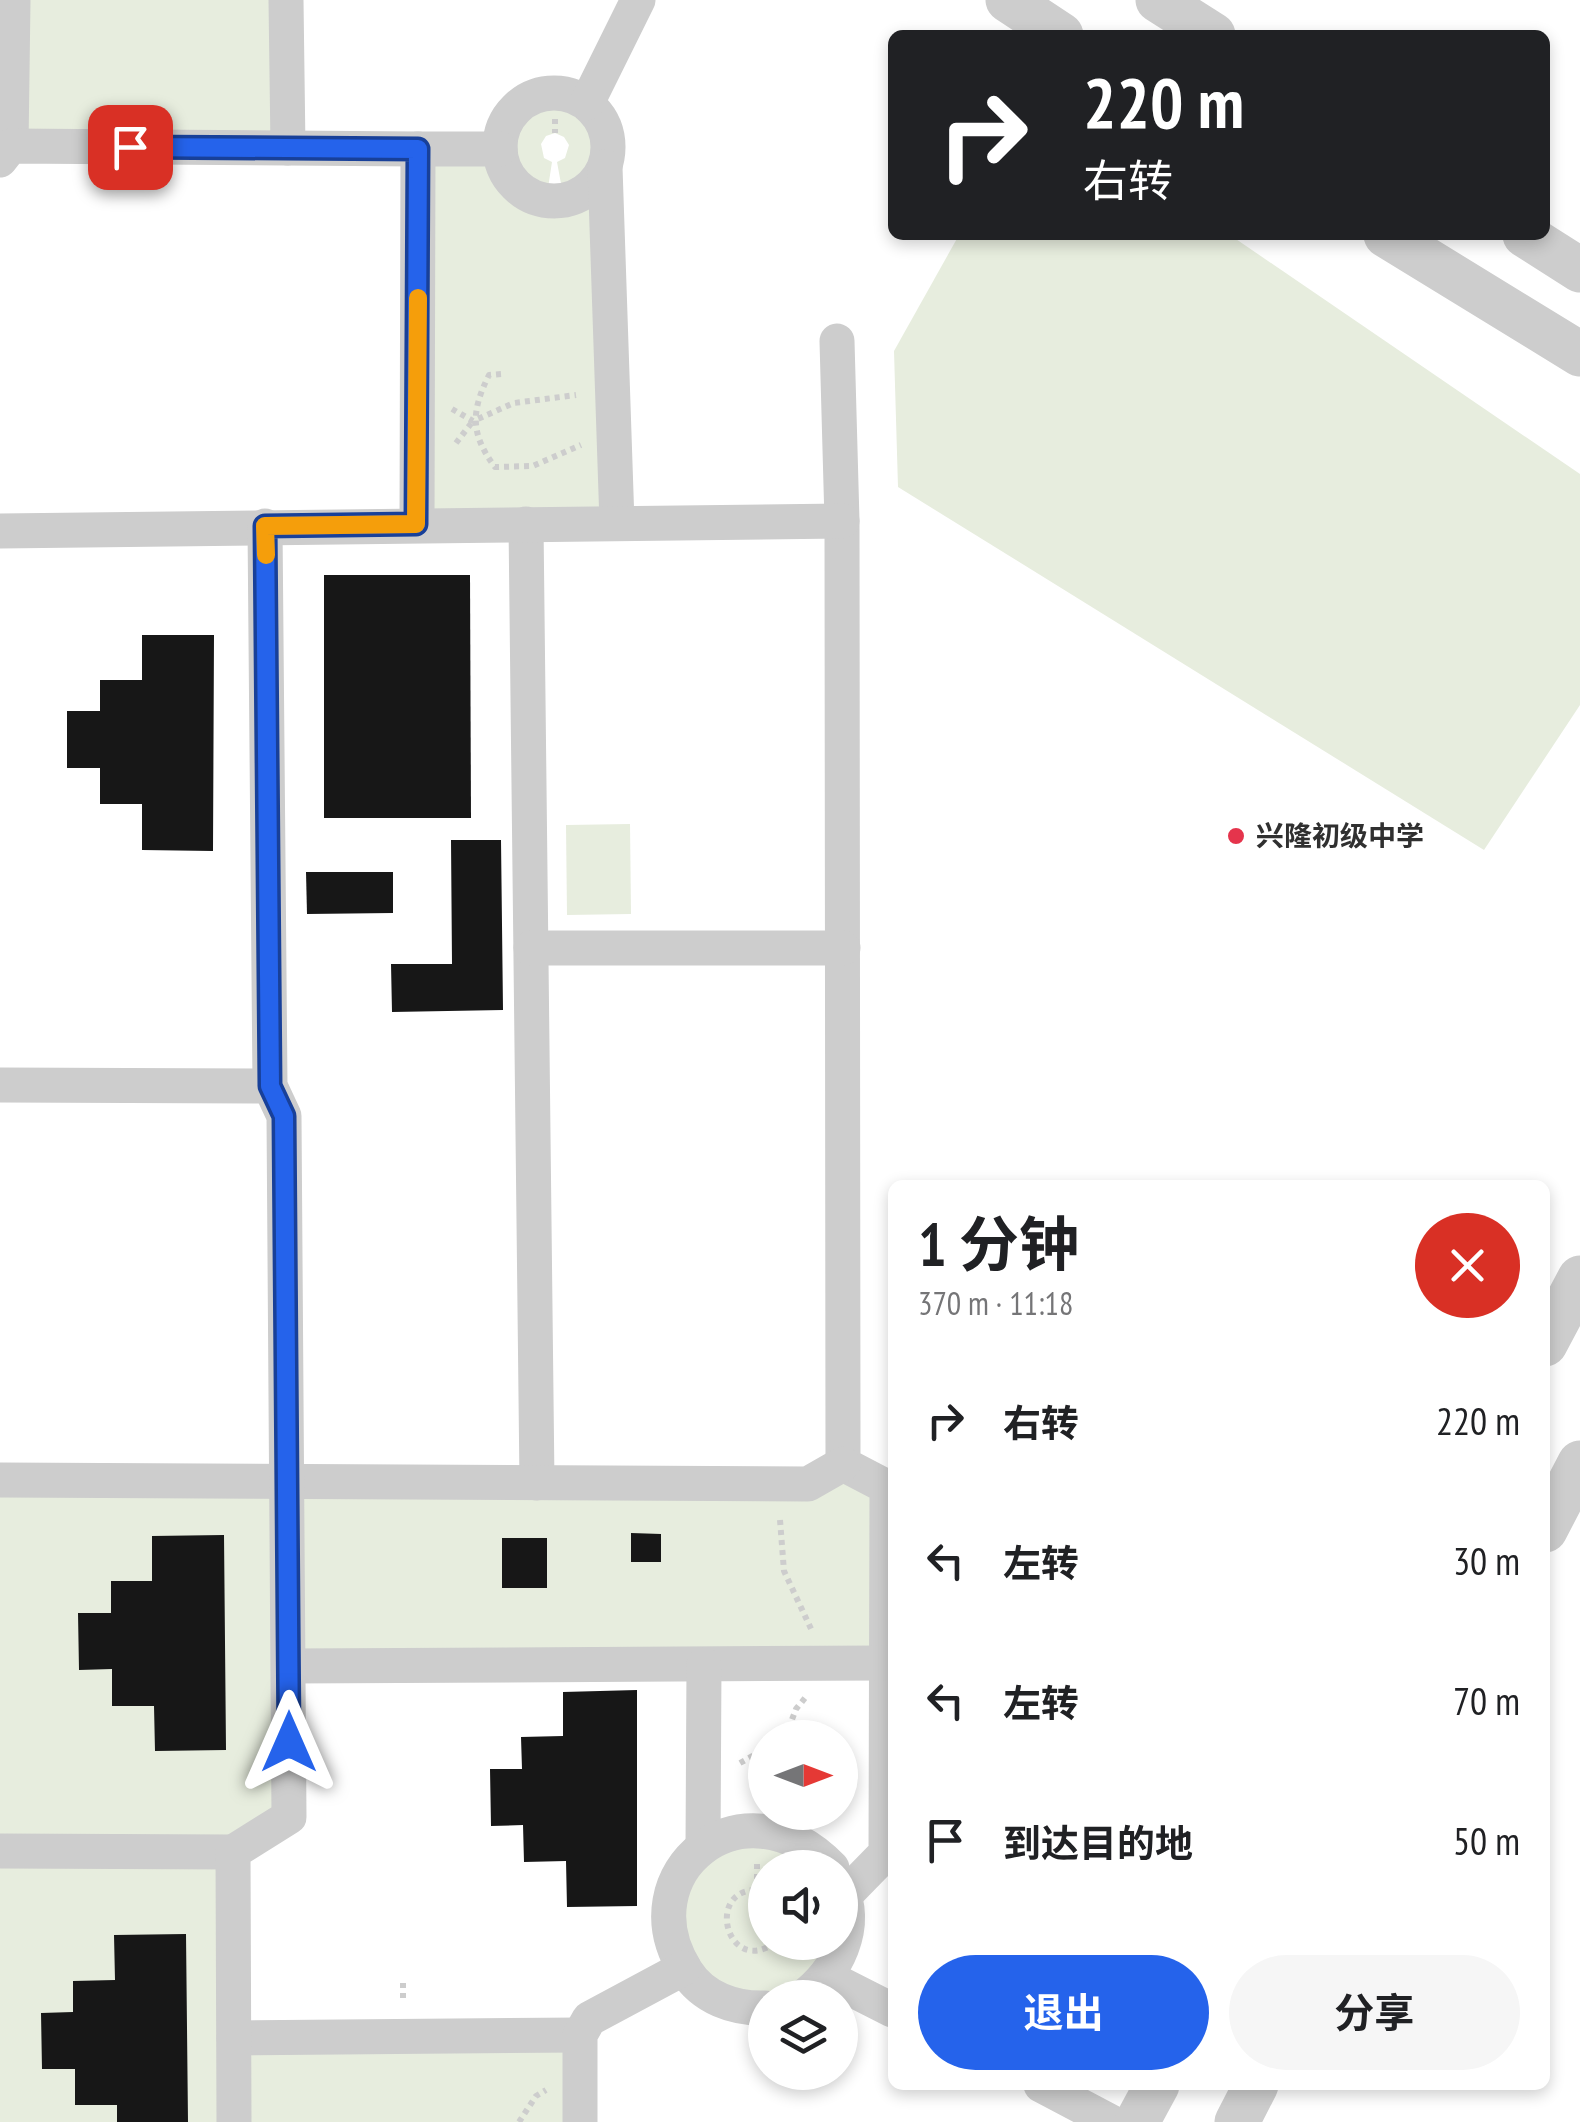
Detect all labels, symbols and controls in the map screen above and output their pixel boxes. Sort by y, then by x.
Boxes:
text: 220 m [1083,57,1244,147]
icon: right [918,70,1048,200]
pin [88,105,173,190]
icon: arrive [103,120,158,175]
text: 右转 [1083,151,1173,209]
place label: 兴隆初级中学 [1256,817,1424,854]
marker: 兴隆初级中学 [1225,825,1247,847]
text: 1 分钟 [918,1205,1079,1283]
button: close [1415,1213,1520,1318]
text: 370 m · 11:18 [918,1282,1073,1324]
icon: right [918,1393,973,1448]
text: 220 m [1436,1396,1520,1445]
text: 右转 [1003,1398,1079,1447]
icon: left [918,1533,973,1588]
text: 30 m [1453,1536,1520,1585]
text: 左转 [1003,1538,1079,1587]
icon: left [918,1673,973,1728]
text: 70 m [1453,1676,1520,1725]
text: 左转 [1003,1678,1079,1727]
position arrow [237,1690,341,1794]
north arrow [748,1720,858,1830]
map controls [748,1720,858,2090]
icon: arrive [918,1813,973,1868]
text: 50 m [1453,1816,1520,1865]
text: 到达目的地 [1003,1818,1193,1867]
button: sound [748,1850,858,1960]
button: 退出 [918,1955,1209,2070]
button: 分享 [1229,1955,1520,2070]
button: layers [748,1980,858,2090]

